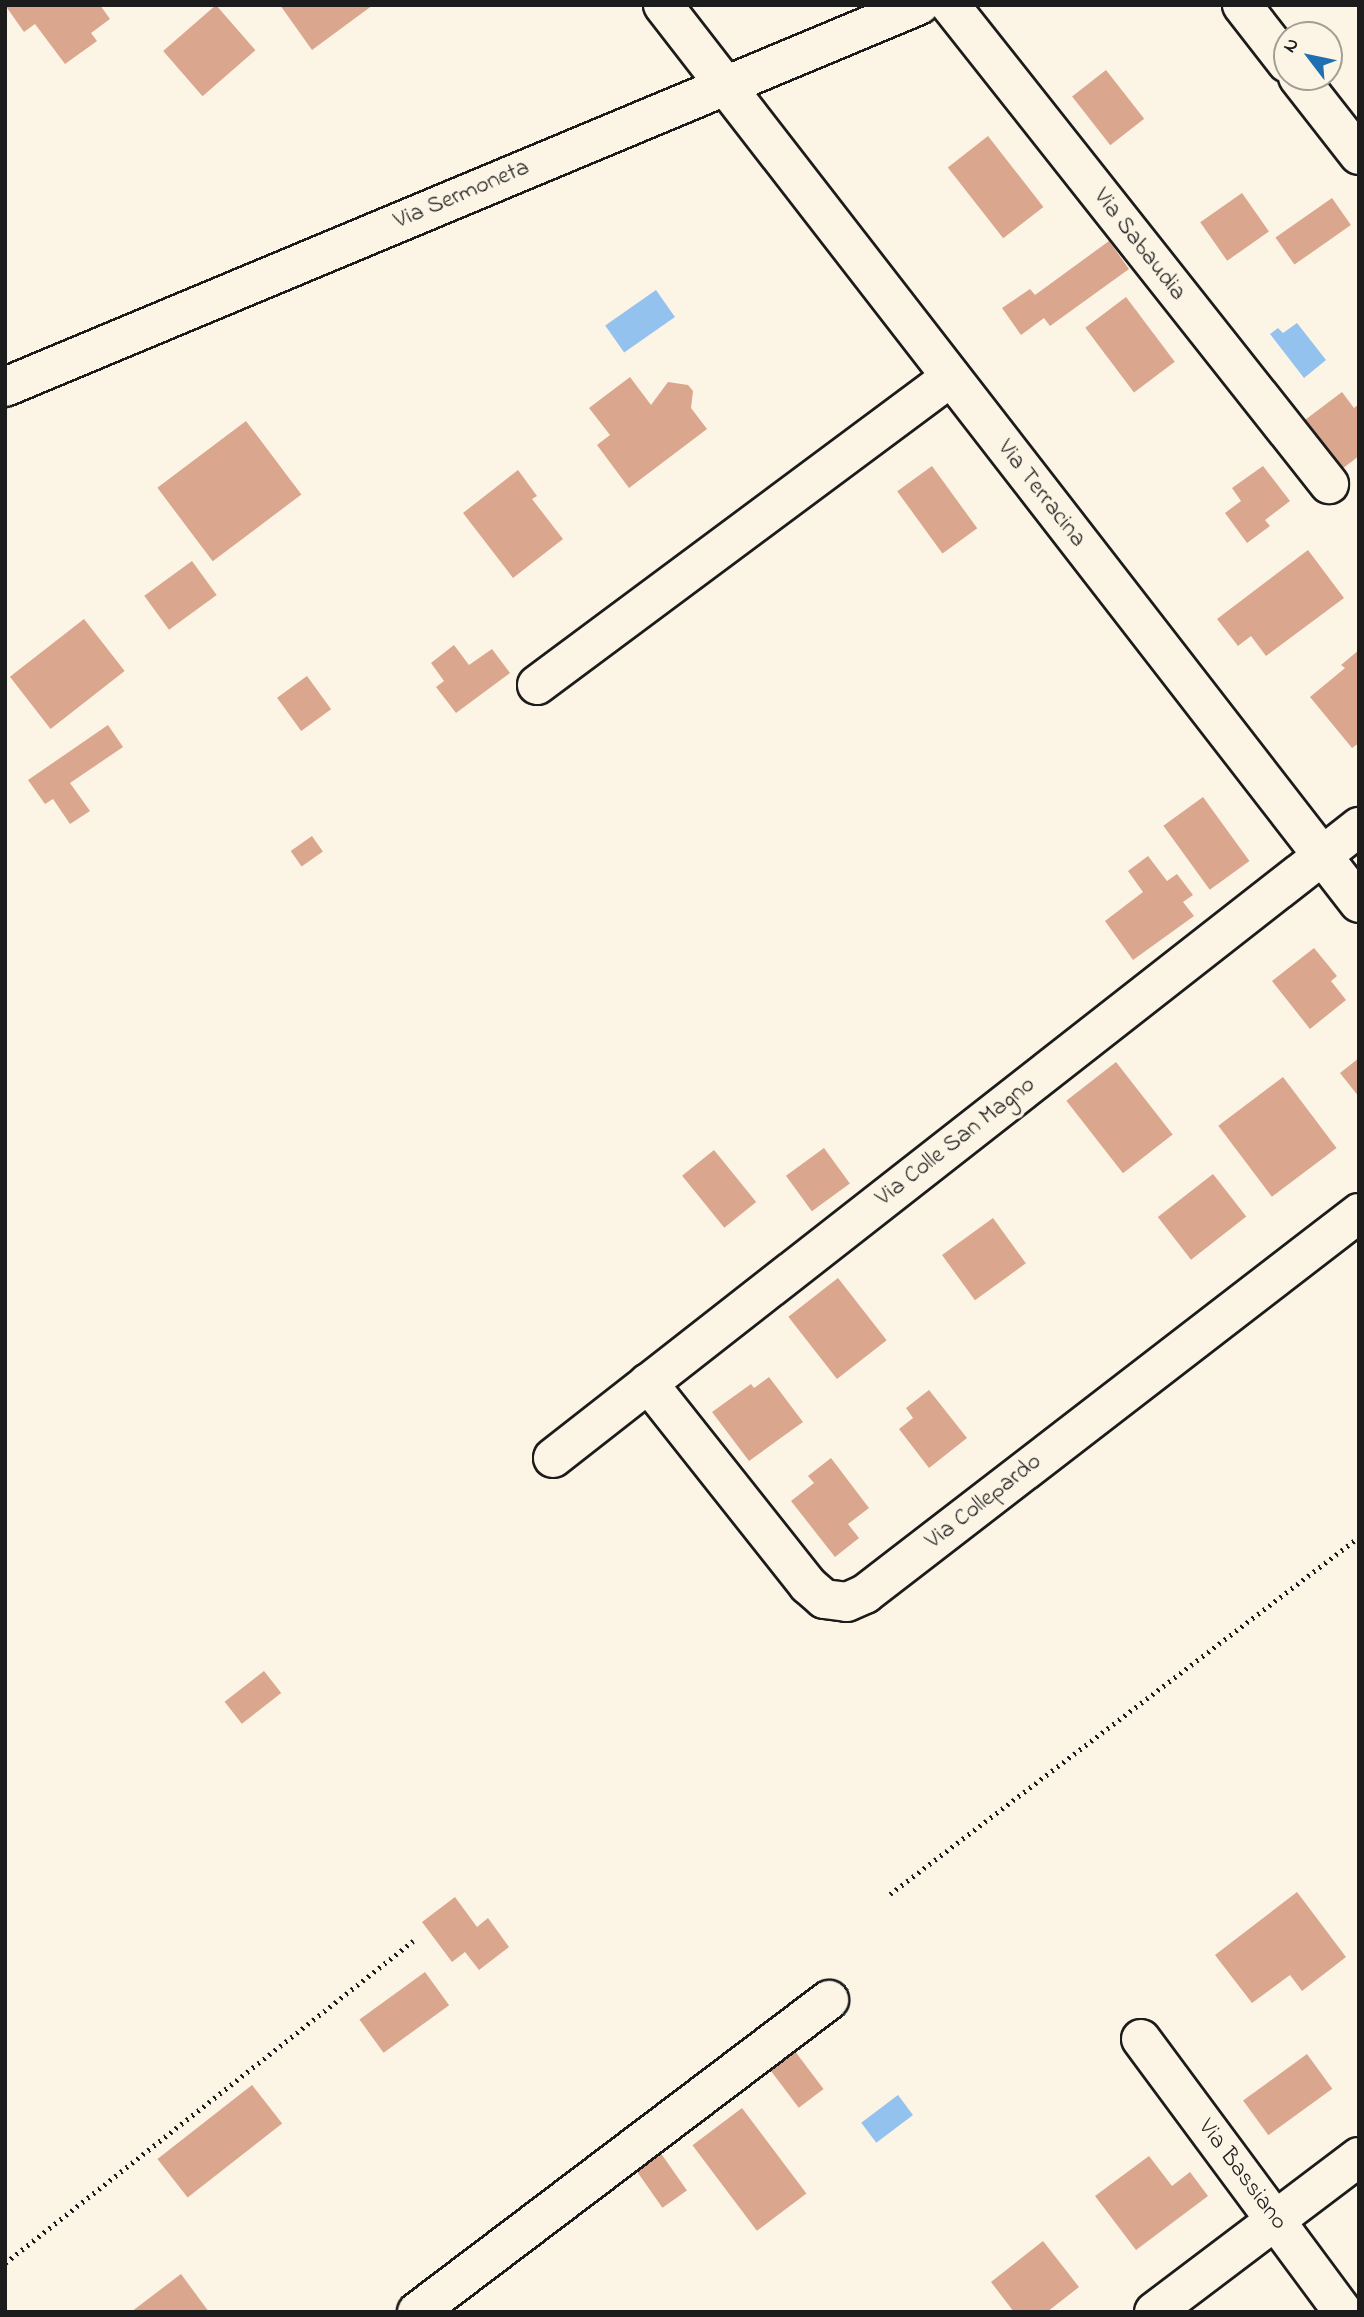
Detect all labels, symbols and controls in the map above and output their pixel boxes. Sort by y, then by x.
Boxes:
north arrow [1273,21,1343,91]
text: N [1277,33,1306,58]
street label: Via Sermoneta [390,154,534,236]
street label: Via Sabaudia [1086,183,1192,307]
street label: Via Terracina [990,435,1092,553]
street label: Via Colle San Magno [871,1071,1041,1213]
street label: Via Collepardo [920,1448,1048,1556]
street label: Via Bassiano [1191,2114,1293,2236]

